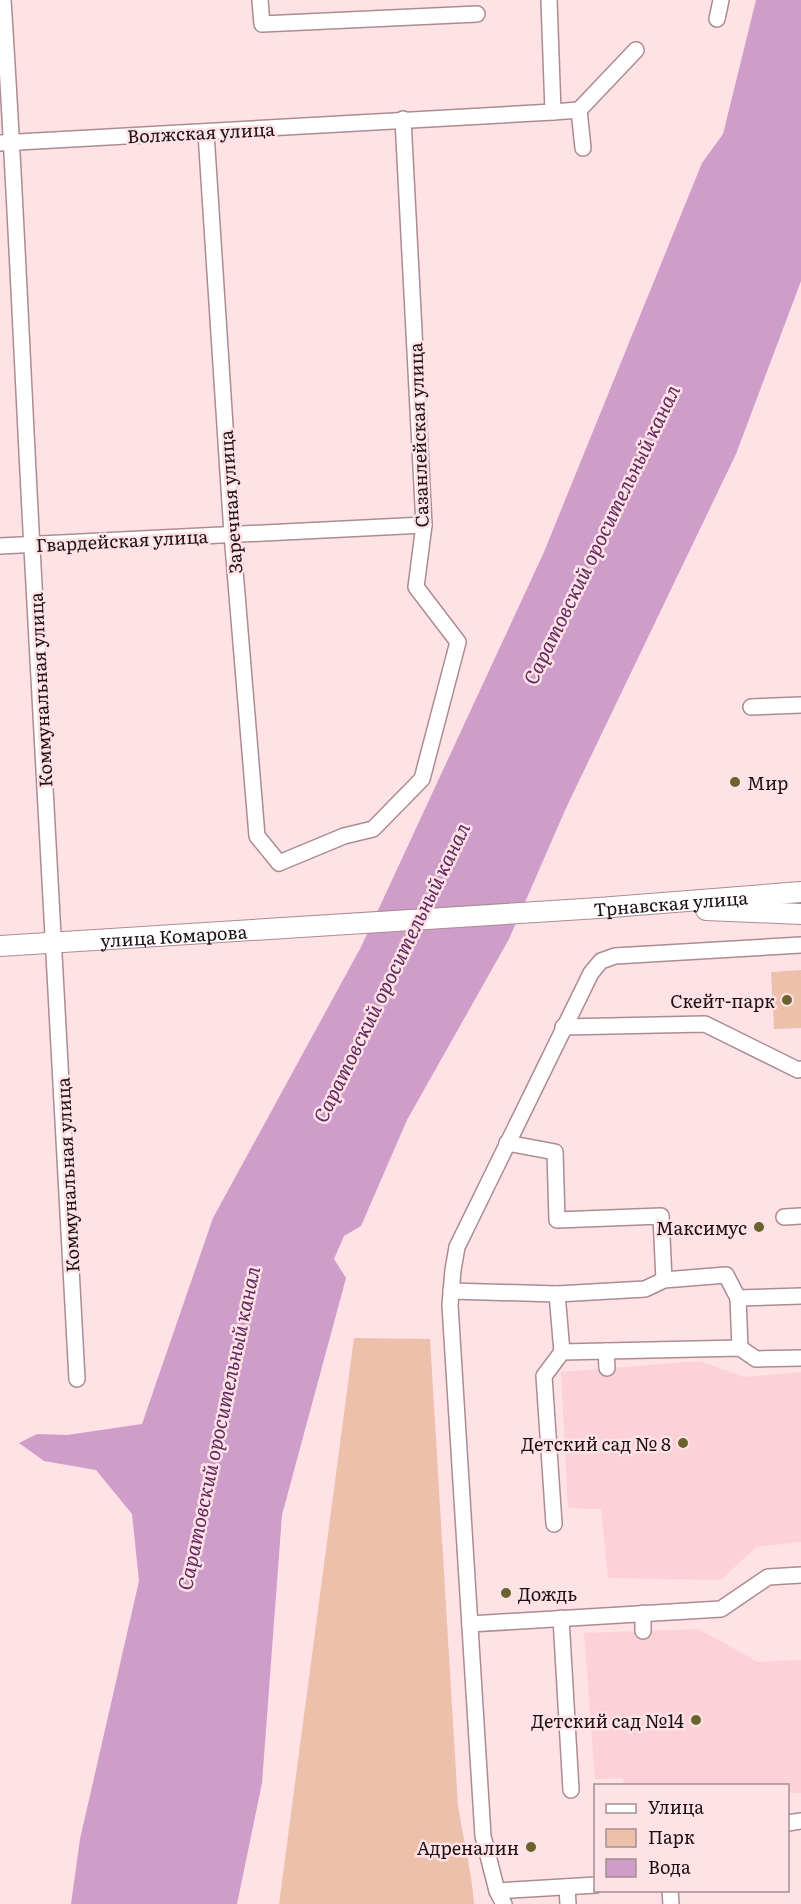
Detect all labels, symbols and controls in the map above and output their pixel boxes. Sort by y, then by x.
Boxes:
street label: Волжская улица [126,115,276,149]
street label: Сазанлейская улица [401,342,435,528]
water label: Саратовский оросительный канал [514,379,686,689]
street label: Заречная улица [212,429,248,575]
street label: Гвардейская улица [35,522,209,558]
street label: Коммунальная улица [21,591,59,788]
place label: Мир [747,769,788,796]
marker: Мир [728,775,742,789]
water label: Саратовский оросительный канал [304,817,476,1127]
street label: Трнавская улица [592,883,749,922]
street label: улица Комарова [99,917,248,953]
place label: Скейт-парк [670,987,775,1014]
marker: Скейт-парк [780,993,794,1007]
street label: Коммунальная улица [48,1076,86,1273]
place label: Максимус [656,1214,747,1241]
marker: Максимус [752,1220,766,1234]
water label: Саратовский оросительный канал [168,1263,266,1593]
place label: Детский сад № 8 [521,1430,671,1457]
marker: Детский сад № 8 [676,1436,690,1450]
place label: Дождь [518,1580,577,1607]
marker: Дождь [499,1586,513,1600]
place label: Детский сад №14 [531,1707,684,1734]
marker: Детский сад №14 [689,1713,703,1727]
legend [594,1784,789,1892]
text: Улица [648,1793,704,1820]
text: Парк [648,1823,695,1850]
place label: Адреналин [417,1834,519,1861]
marker: Адреналин [524,1840,538,1854]
text: Вода [648,1853,691,1880]

